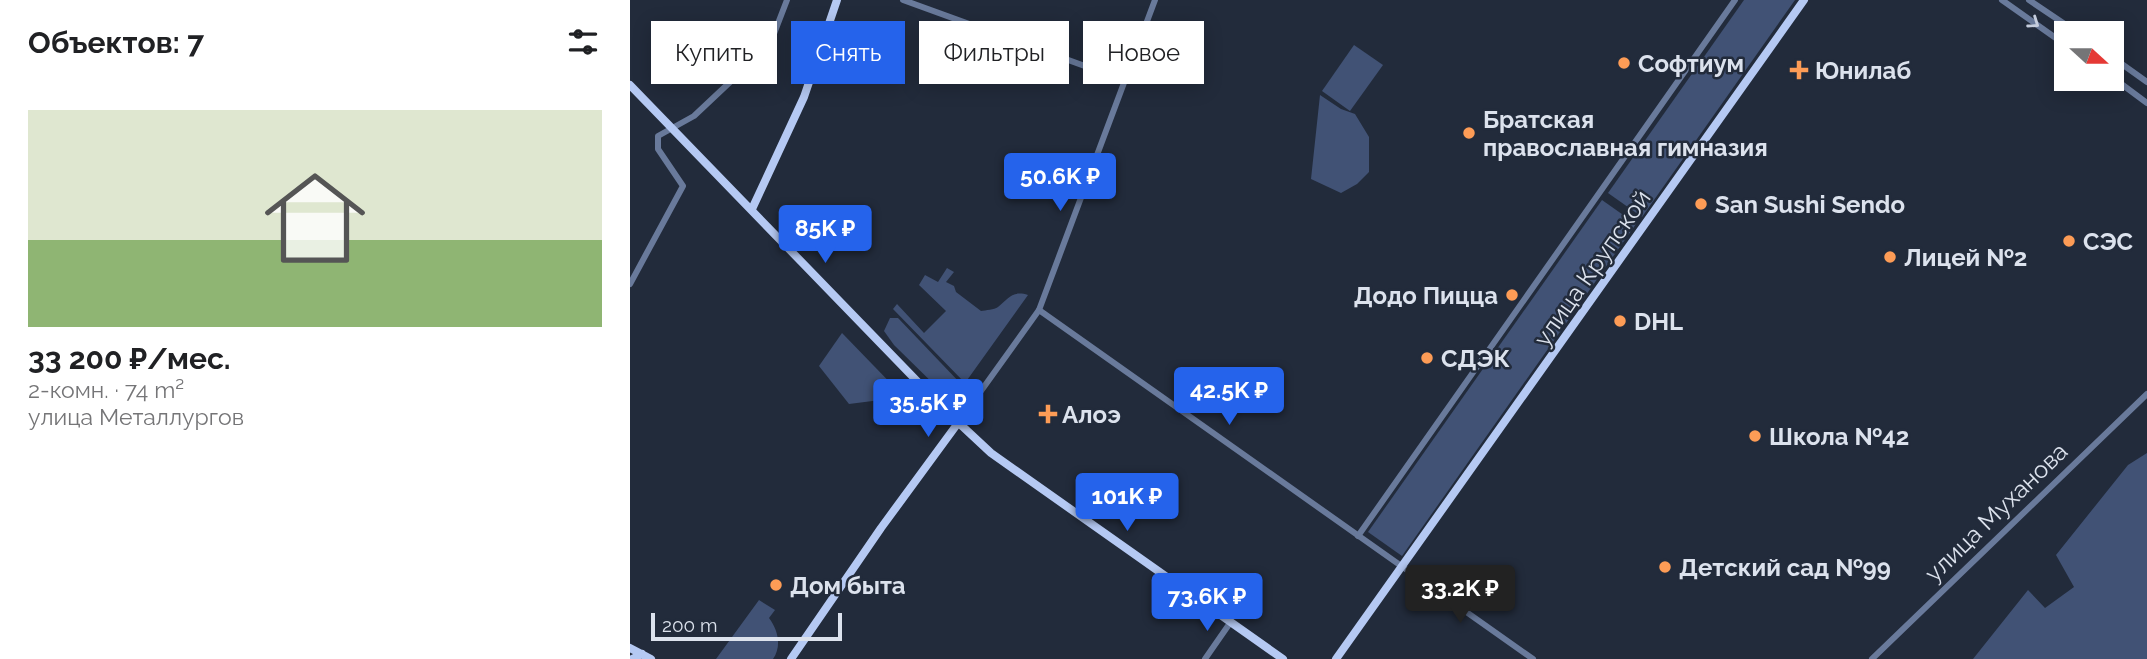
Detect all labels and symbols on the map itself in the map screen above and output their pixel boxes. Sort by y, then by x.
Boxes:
one-way arrow [2026,15,2039,27]
north arrow [2054,21,2124,91]
place label: Софтиум [1638,49,1744,78]
marker: Софтиум [1616,55,1632,71]
place label: Юнилаб [1815,56,1911,85]
marker: Юнилаб [1789,60,1809,80]
place label: Братская православная гимназия [1483,105,1768,162]
marker: Братская православная гимназия [1461,125,1477,141]
pin: 50.6K ₽ [995,154,1125,213]
street label: улица Крупской [1527,184,1657,352]
place label: San Sushi Sendo [1715,190,1905,219]
marker: San Sushi Sendo [1693,196,1709,212]
pin: 85K ₽ [776,205,874,265]
place label: СЭС [2083,227,2134,256]
marker: СЭС [2061,233,2077,249]
place label: Лицей №2 [1904,243,2027,272]
marker: Лицей №2 [1882,249,1898,265]
place label: Додо Пицца [1354,281,1498,310]
marker: Додо Пицца [1504,287,1520,303]
place label: DHL [1634,307,1683,336]
marker: DHL [1612,313,1628,329]
place label: СДЭК [1441,344,1510,373]
marker: СДЭК [1419,350,1435,366]
pin: 42.5K ₽ [1164,368,1294,427]
pin: 35.5K ₽ [863,380,993,439]
place label: Алоэ [1062,400,1121,429]
marker: Алоэ [1040,406,1056,422]
place label: Школа №42 [1769,422,1909,451]
marker: Школа №42 [1747,428,1763,444]
street label: улица Муханова [1919,437,2073,587]
pin: 101K ₽ [1070,474,1184,533]
place label: Детский сад №99 [1679,553,1891,582]
marker: Детский сад №99 [1657,559,1673,575]
pin: 33.2K ₽ [1395,566,1525,625]
place label: Дом быта [790,571,906,600]
pin: 73.6K ₽ [1142,574,1272,633]
marker: Дом быта [768,577,784,593]
scale bar [651,610,842,642]

